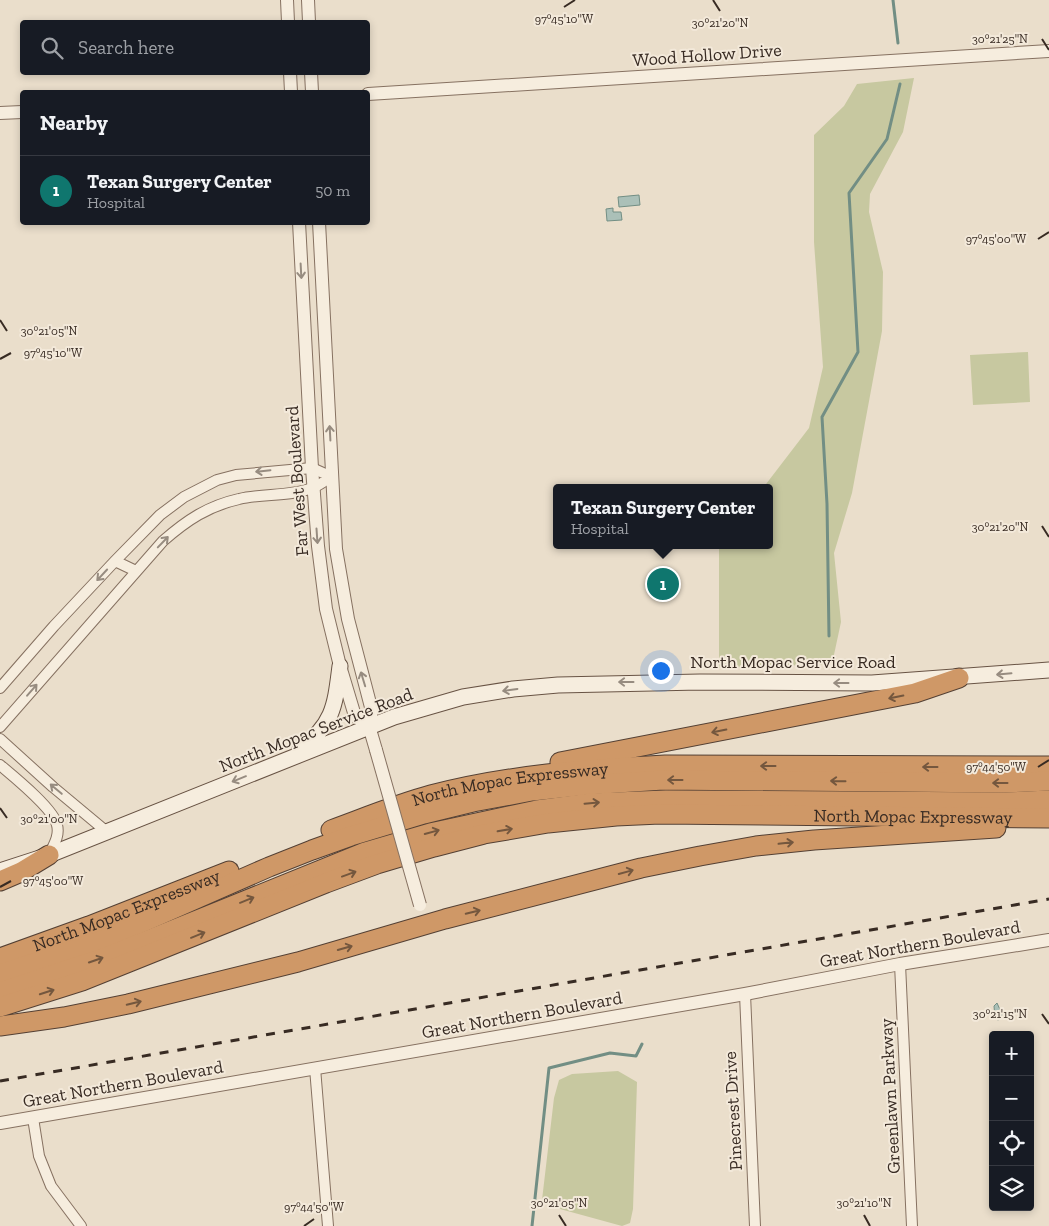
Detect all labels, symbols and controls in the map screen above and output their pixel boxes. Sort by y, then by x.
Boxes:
text: 97°45'10"W [535,12,594,26]
text: 30°21'20"N [692,16,749,30]
search box [20,20,370,75]
text: 30°21'25"N [972,32,1028,46]
icon: search [38,34,66,62]
text: Search here [78,36,174,59]
street label: Wood Hollow Drive [632,39,782,71]
text: Nearby [40,110,108,135]
text: Texan Surgery Center [87,170,272,193]
text: 1 [53,181,59,200]
text: 50 m [315,181,350,200]
text: Hospital [87,193,145,212]
text: 97°45'00"W [966,232,1027,246]
one-way arrow [297,263,306,279]
text: 30°21'05"N [21,324,77,338]
text: 97°45'10"W [24,346,83,360]
street label: Far West Boulevard [281,405,313,557]
one-way arrow [325,425,334,441]
one-way arrow [255,466,271,476]
popup [553,484,773,549]
text: Texan Surgery Center [571,496,755,519]
text: Hospital [571,519,629,538]
text: 30°21'20"N [972,520,1029,534]
one-way arrow [312,528,321,544]
one-way arrow [156,536,169,548]
pin: 1 [647,565,679,603]
one-way arrow [96,568,108,581]
street label: North Mopac Service Road [690,651,896,673]
your location [648,658,674,684]
one-way arrow [996,669,1012,679]
one-way arrow [358,671,368,687]
one-way arrow [618,677,634,687]
one-way arrow [833,678,849,688]
street label: North Mopac Service Road [216,683,416,777]
one-way arrow [26,684,38,697]
one-way arrow [502,685,518,695]
one-way arrow [888,692,904,702]
one-way arrow [712,726,728,736]
street label: North Mopac Expressway [409,757,610,811]
text: 97°44'50"W [966,760,1027,774]
one-way arrow [760,761,776,771]
one-way arrow [923,762,939,772]
one-way arrow [232,775,247,784]
one-way arrow [668,775,684,785]
one-way arrow [830,776,846,786]
one-way arrow [993,778,1009,788]
one-way arrow [50,784,63,795]
one-way arrow [584,798,600,808]
street label: North Mopac Expressway [813,805,1014,829]
text: 30°21'00"N [20,812,78,826]
one-way arrow [497,825,513,835]
one-way arrow [424,827,440,837]
one-way arrow [778,838,794,848]
street label: North Mopac Expressway [30,864,224,956]
one-way arrow [618,867,634,876]
one-way arrow [341,869,356,878]
text: 97°45'00"W [23,874,84,888]
one-way arrow [239,894,254,904]
one-way arrow [465,907,481,916]
street label: Great Northern Boulevard [818,916,1022,972]
one-way arrow [190,930,205,939]
one-way arrow [336,943,352,953]
one-way arrow [88,955,103,964]
one-way arrow [38,987,54,997]
street label: Great Northern Boulevard [420,987,624,1043]
one-way arrow [126,998,142,1007]
text: 30°21'15"N [973,1007,1027,1021]
street label: Greenlawn Parkway [875,1017,905,1174]
map controls [989,1031,1034,1211]
button: + [989,1031,1034,1076]
street label: Pinecrest Drive [719,1051,747,1171]
street label: Great Northern Boulevard [21,1056,225,1112]
button: − [989,1076,1034,1121]
button: locate [989,1121,1034,1166]
button: layers [989,1166,1034,1211]
text: 30°21'05"N [531,1196,587,1210]
text: 30°21'10"N [836,1196,892,1210]
text: 97°44'50"W [284,1200,345,1214]

